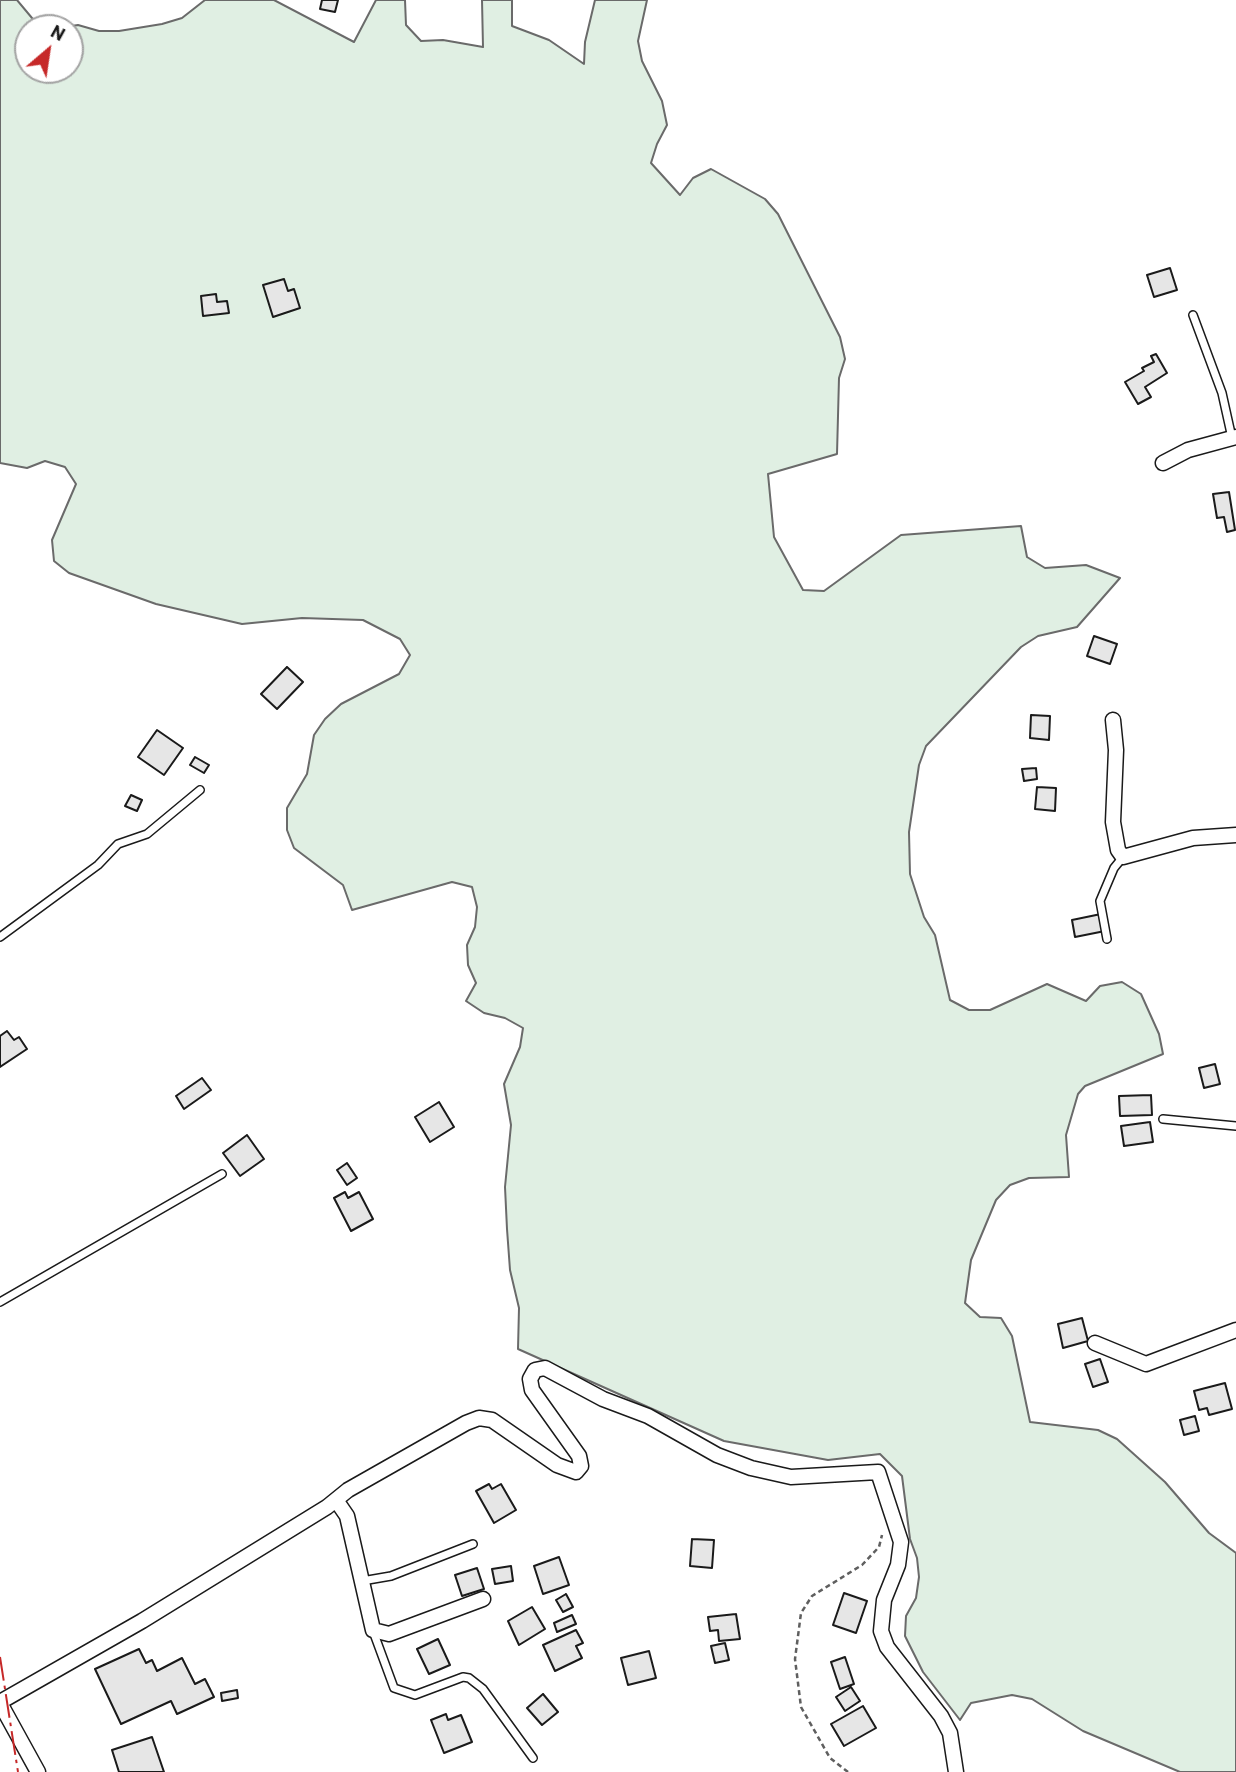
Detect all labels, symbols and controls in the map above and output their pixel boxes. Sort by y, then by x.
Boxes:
north arrow [14,14,84,84]
text: N [47,19,70,45]

